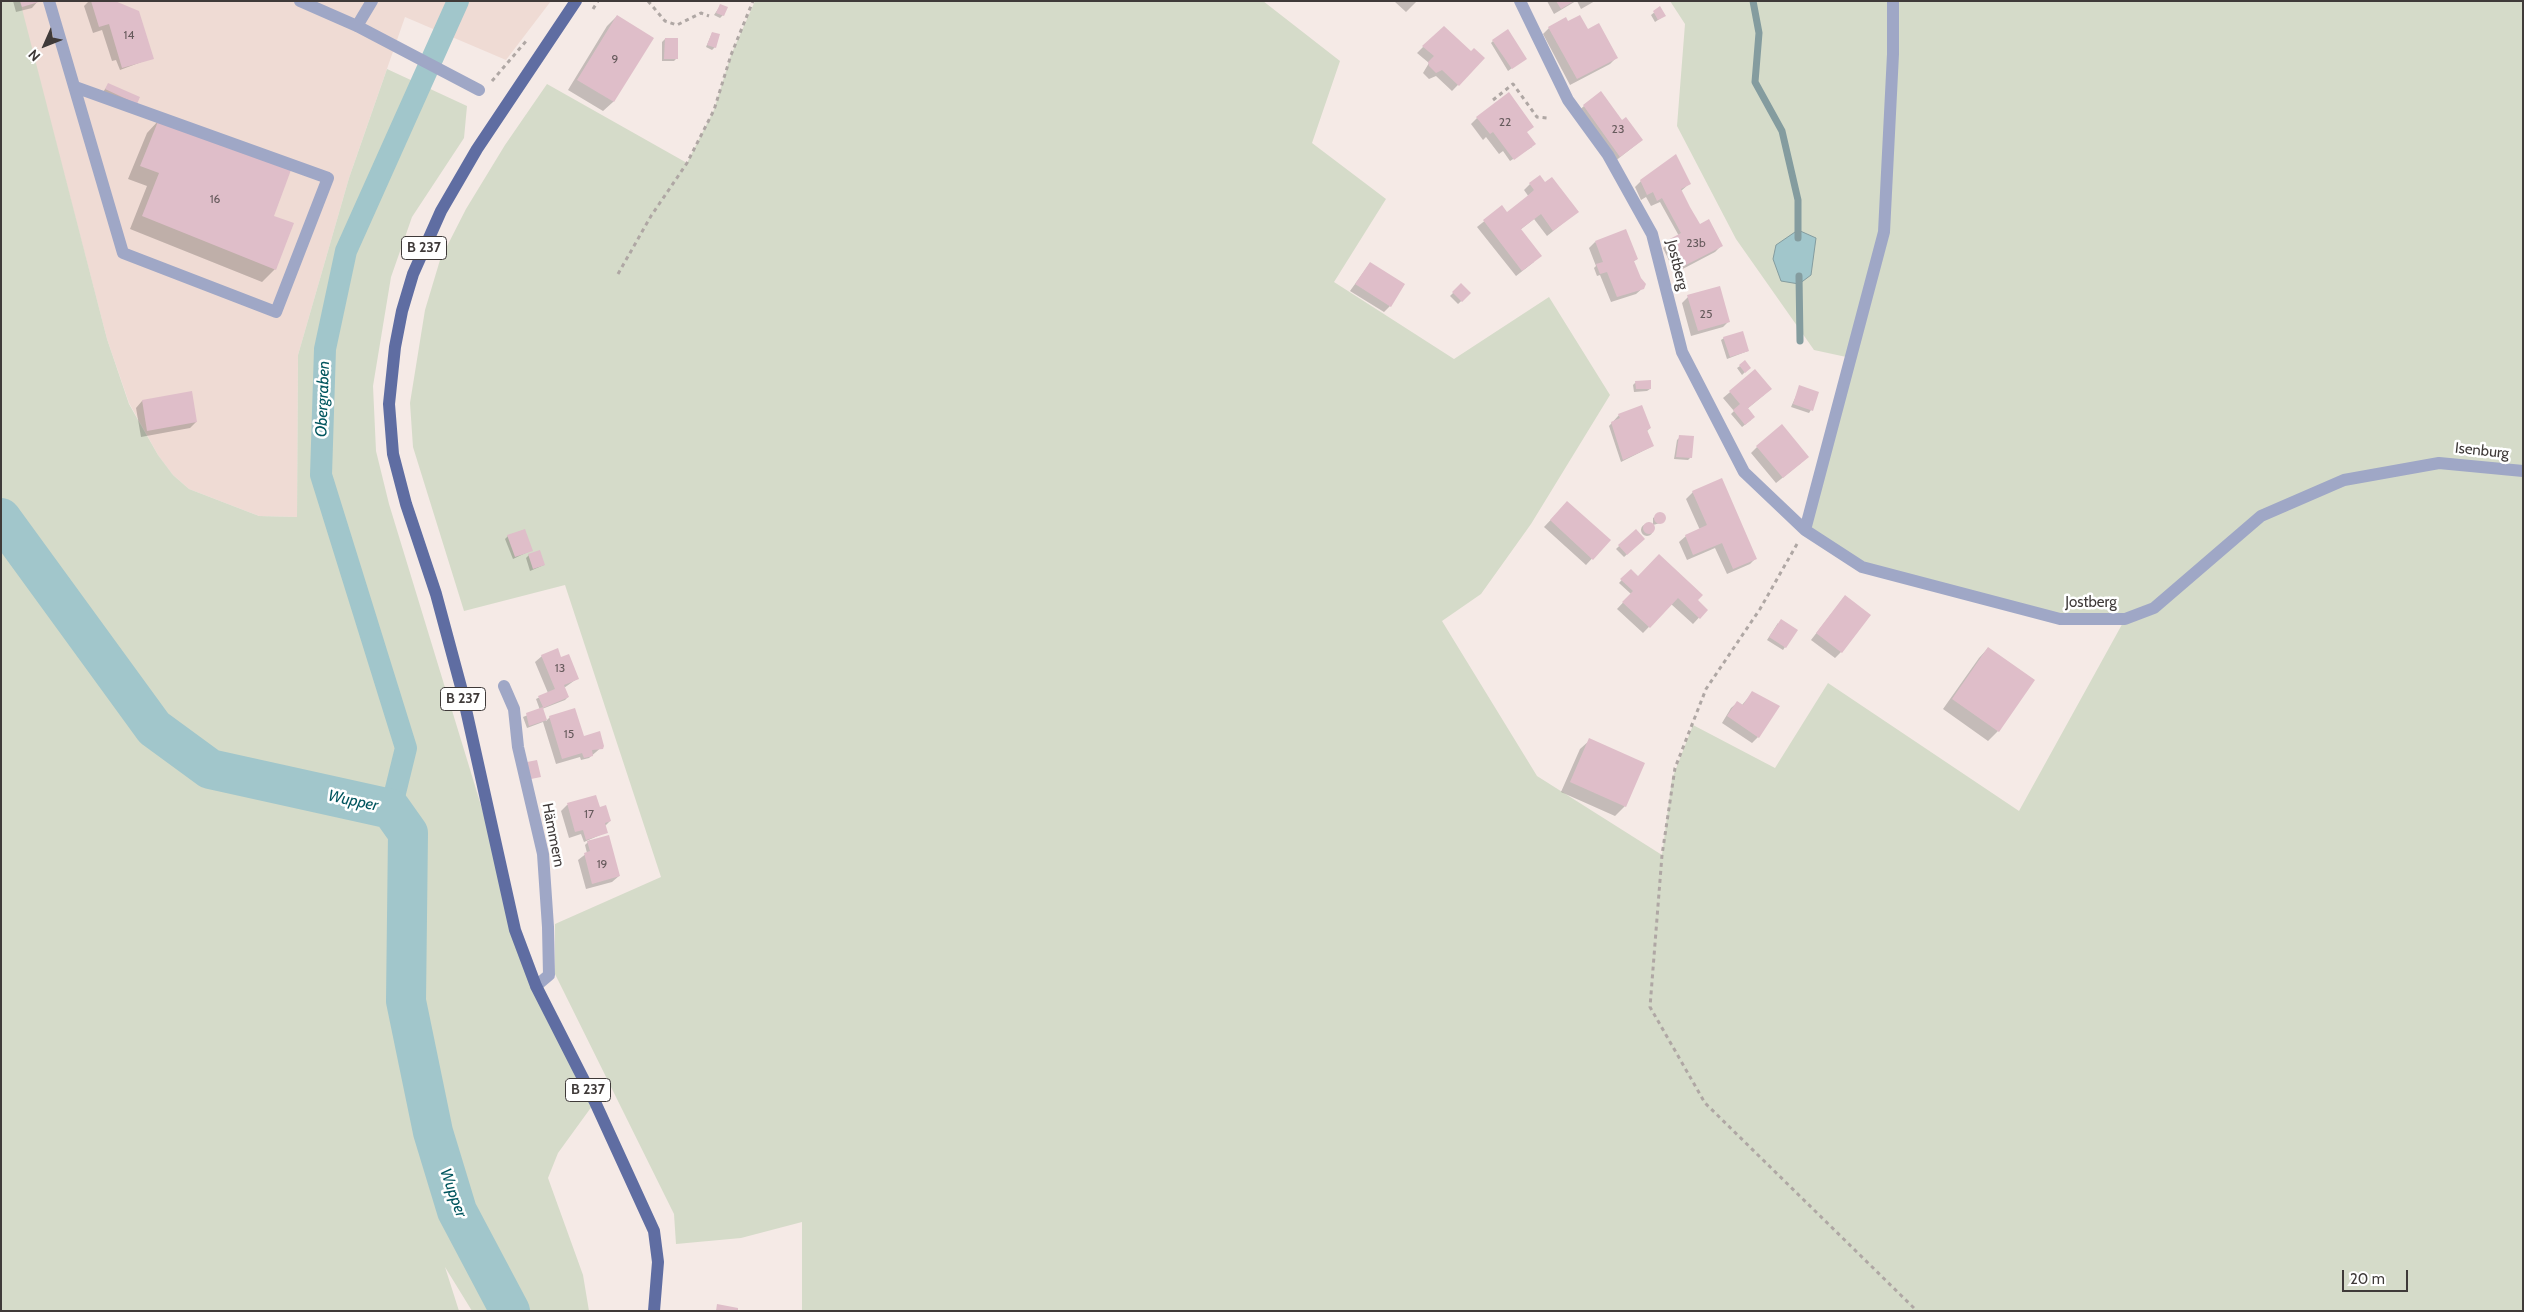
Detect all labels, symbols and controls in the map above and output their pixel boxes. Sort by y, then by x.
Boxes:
north arrow [20,20,70,70]
house number: 14 [124,28,134,42]
text: N [24,46,44,65]
house number: 9 [612,52,618,66]
house number: 22 [1499,115,1511,129]
house number: 23 [1612,122,1624,136]
house number: 16 [210,192,220,206]
house number: 23b [1686,236,1706,250]
road number: B 237 [402,237,446,260]
street label: Jostberg [1662,238,1692,292]
house number: 25 [1700,307,1712,321]
water label: Obergraben [312,360,334,438]
street label: Isenburg [2454,439,2510,463]
street label: Jostberg [2065,594,2117,612]
house number: 13 [555,661,565,675]
road number: B 237 [440,688,486,711]
house number: 15 [564,727,574,741]
water label: Wupper [326,786,380,816]
street label: Hämmern [538,802,568,868]
house number: 17 [584,807,594,821]
house number: 19 [597,857,607,871]
road number: B 237 [566,1078,610,1102]
water label: Wupper [435,1166,471,1220]
scale bar [2344,1260,2410,1292]
text: 20 m [2350,1270,2385,1288]

